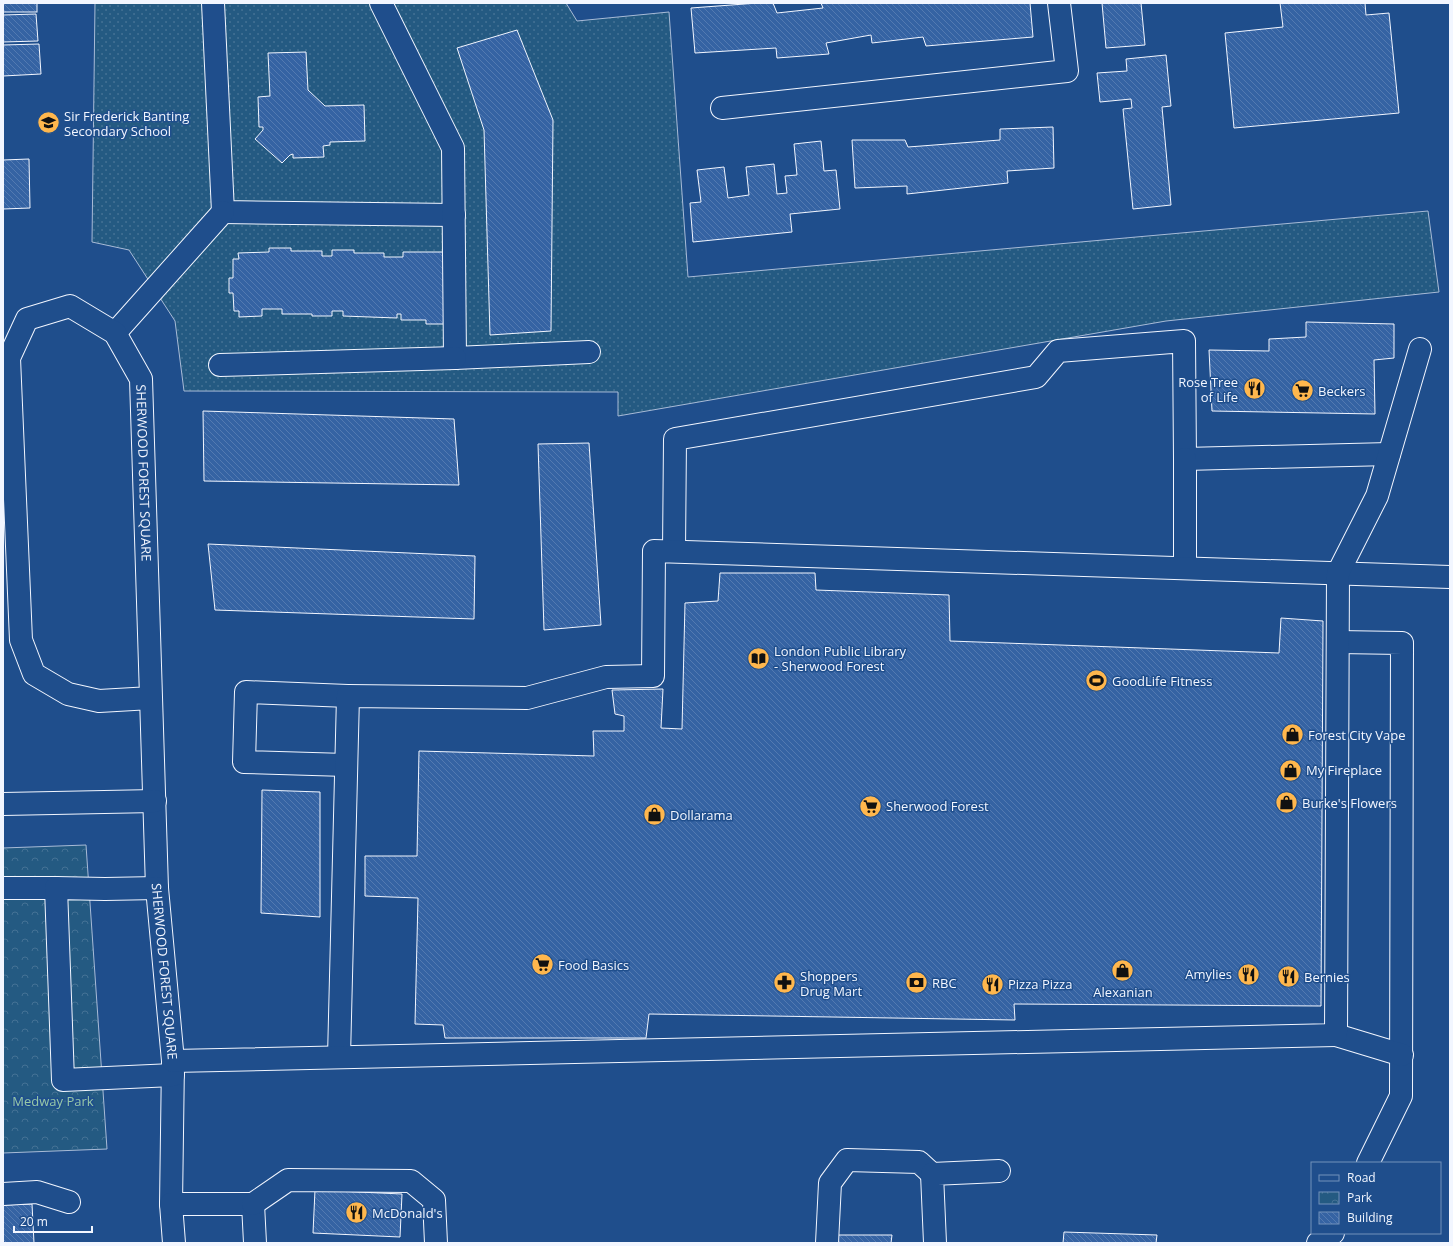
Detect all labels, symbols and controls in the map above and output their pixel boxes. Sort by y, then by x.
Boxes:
place label: Sir Frederick Banting Secondary School [64,107,189,140]
school or university icon: Sir Frederick Banting Secondary School [35,110,61,136]
place label: Rose Tree of Life [1178,373,1238,406]
restaurant icon: Rose Tree of Life [1241,376,1267,402]
supermarket icon: Beckers [1290,378,1316,404]
place label: Beckers [1318,382,1366,400]
street label: SHERWOOD FOREST SQUARE [132,384,156,562]
place label: London Public Library - Sherwood Forest [774,642,906,675]
library icon: London Public Library - Sherwood Forest [745,645,771,671]
sports icon: GoodLife Fitness [1083,668,1109,694]
place label: GoodLife Fitness [1112,672,1212,690]
shop icon: Forest City Vape [1279,722,1305,748]
place label: Forest City Vape [1308,726,1406,744]
shop icon: My Fireplace [1278,757,1304,783]
place label: My Fireplace [1306,761,1382,779]
shop icon: Burke's Flowers [1274,790,1300,816]
supermarket icon: Sherwood Forest [857,793,883,819]
place label: Burke's Flowers [1302,794,1397,812]
place label: Sherwood Forest [886,797,989,815]
shop icon: Dollarama [641,802,667,828]
place label: Dollarama [670,806,733,824]
street label: SHERWOOD FOREST SQUARE [148,883,182,1060]
supermarket icon: Food Basics [529,952,555,978]
place label: Food Basics [558,956,629,974]
shop icon: Alexanian [1110,957,1136,983]
restaurant icon: Amylies [1235,961,1261,987]
restaurant icon: Bernies [1276,964,1302,990]
place label: Amylies [1185,965,1232,983]
place label: Shoppers Drug Mart [800,967,862,1000]
place label: Bernies [1304,968,1350,986]
pharmacy icon: Shoppers Drug Mart [772,970,798,996]
bank icon: RBC [903,970,929,996]
restaurant icon: Pizza Pizza [979,971,1005,997]
place label: RBC [932,974,957,992]
place label: Pizza Pizza [1008,975,1072,993]
place label: Alexanian [1093,983,1153,1001]
park label: Medway Park [12,1092,94,1110]
legend [1311,1162,1441,1234]
text: Road [1347,1169,1376,1186]
text: Park [1347,1189,1373,1206]
restaurant icon: McDonald's [344,1200,370,1226]
place label: McDonald's [372,1204,443,1222]
scale bar [14,1208,92,1234]
text: Building [1347,1209,1393,1226]
text: 20 m [20,1213,48,1230]

